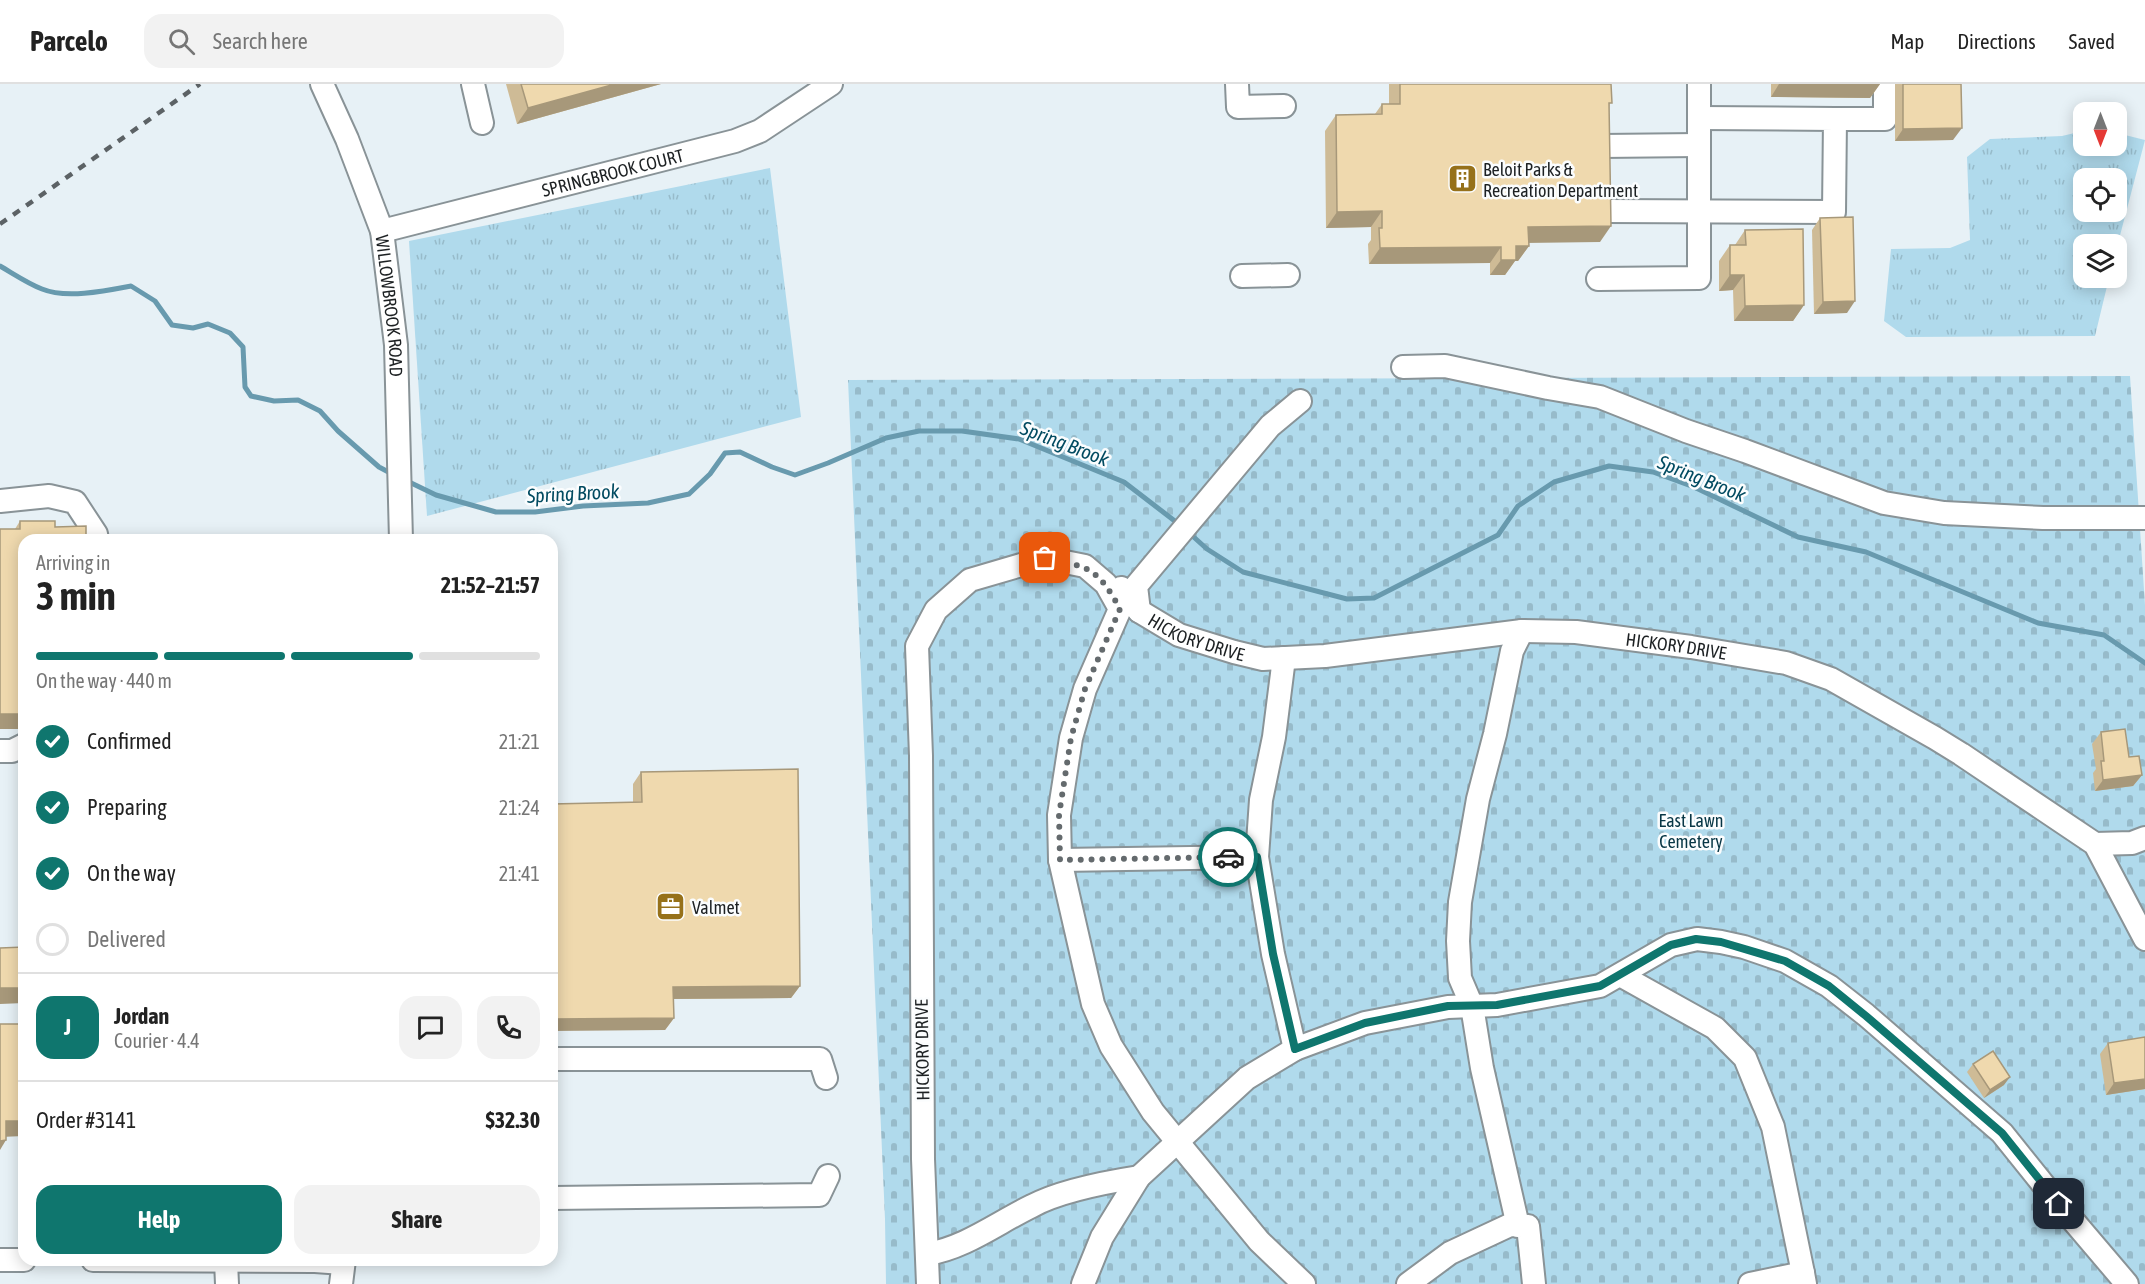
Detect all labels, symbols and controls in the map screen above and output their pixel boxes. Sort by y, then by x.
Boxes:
search box [144,14,564,68]
text: Parcelo [30,25,108,57]
icon: search [165,25,198,58]
text: Search here [213,28,308,54]
text: Map [1890,29,1924,53]
text: Directions [1957,29,2036,53]
text: Saved [2069,29,2115,53]
north arrow [2073,102,2127,156]
map controls [2073,102,2127,288]
street label: SPRINGBROOK COURT [539,144,686,200]
place label: Beloit Parks & Recreation Department [1483,159,1638,201]
building icon: Beloit Parks & Recreation Department [1446,163,1478,195]
button: locate [2073,168,2127,222]
street label: WILLOWBROOK ROAD [372,234,407,377]
button: layers [2073,234,2127,288]
water label: Spring Brook [1017,415,1113,470]
water label: Spring Brook [1654,450,1749,506]
water label: Spring Brook [525,479,620,507]
pin [1019,532,1070,583]
icon: bag [1028,541,1061,574]
text: Arriving in [36,551,110,574]
text: 21:52–21:57 [441,572,540,598]
text: 3 min [36,574,116,618]
street label: HICKORY DRIVE [1145,609,1247,665]
street label: HICKORY DRIVE [1625,628,1728,663]
text: On the way · 440 m [36,669,172,692]
icon: check [36,725,69,758]
text: Confirmed [87,728,172,754]
text: 21:21 [499,730,540,753]
icon: check [36,791,69,824]
text: Preparing [87,794,167,820]
text: 21:24 [499,796,540,819]
park label: East Lawn Cemetery [1659,810,1723,852]
courier [1198,827,1258,887]
icon: car [1212,841,1245,874]
icon: check [36,857,69,890]
text: On the way [87,860,176,886]
text: 21:41 [499,862,540,885]
office icon: Valmet [655,891,687,923]
place label: Valmet [692,897,740,918]
text: Delivered [87,926,166,952]
button: chat [399,996,462,1059]
button: phone [477,996,540,1059]
street label: HICKORY DRIVE [911,999,933,1101]
text: Jordan [114,1003,169,1029]
text: J [64,1014,71,1040]
text: Courier · 4.4 [114,1029,200,1052]
text: Order #3141 [36,1107,136,1133]
text: $32.30 [485,1107,540,1133]
pin [2033,1178,2084,1229]
button: Help [36,1185,282,1254]
button: Share [294,1185,540,1254]
icon: home [2042,1187,2075,1220]

